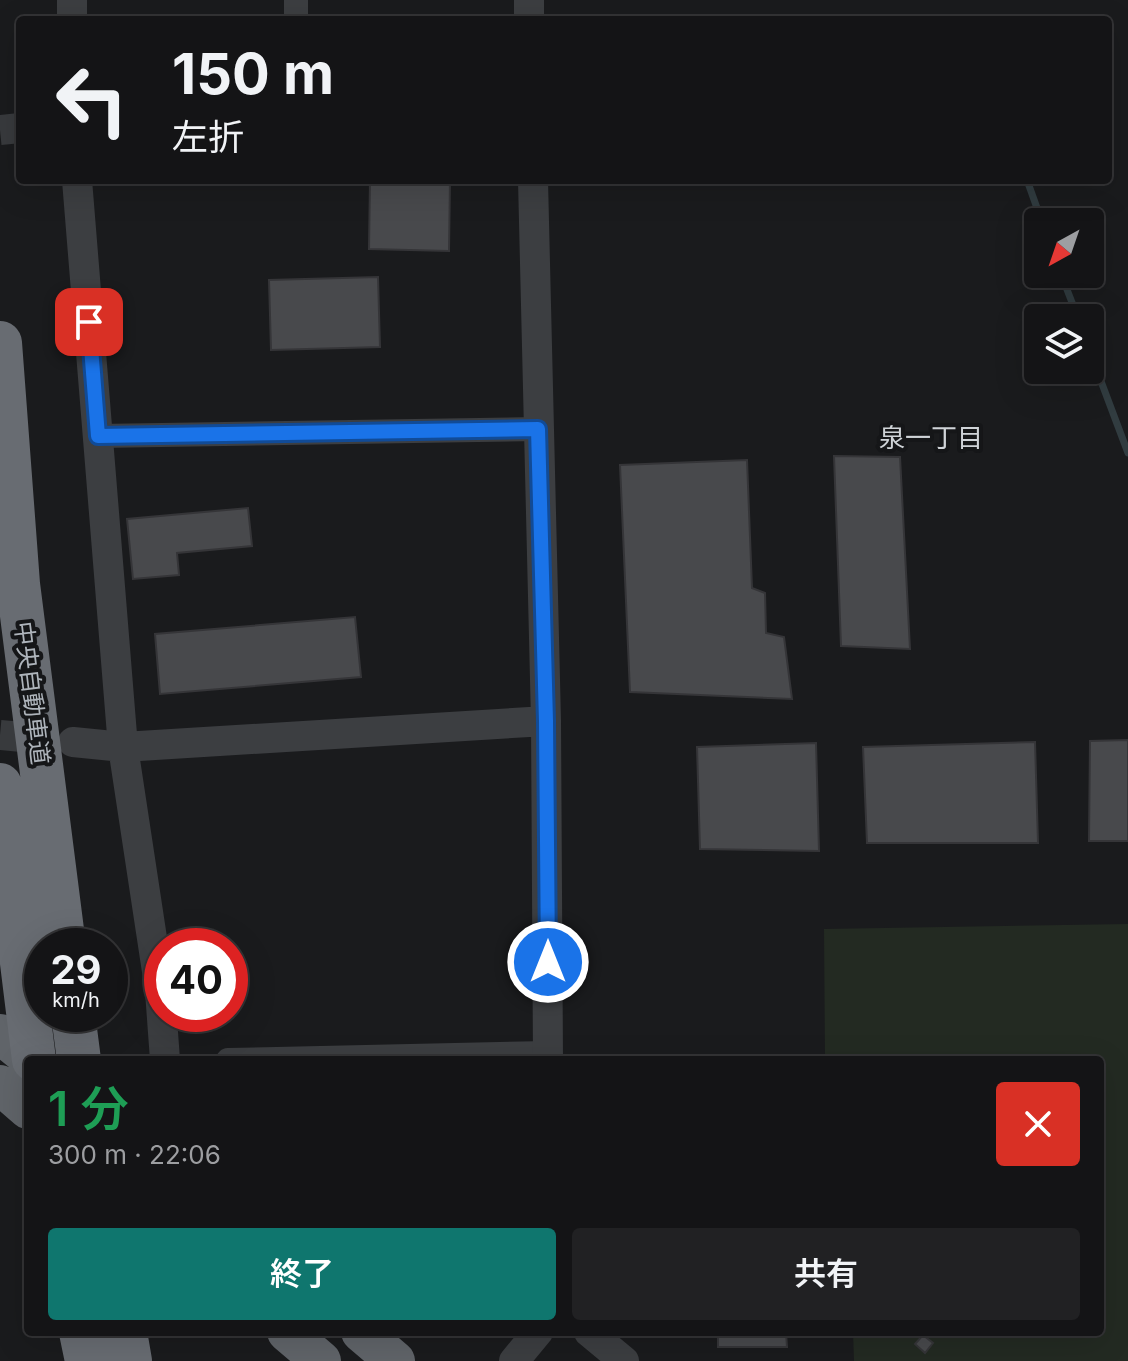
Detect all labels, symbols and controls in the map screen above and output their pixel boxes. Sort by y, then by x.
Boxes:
text: 150 m [172,40,334,108]
icon: left [40,48,144,152]
text: 左折 [172,115,244,159]
north arrow [1024,208,1104,288]
map controls [1024,208,1104,384]
pin [55,288,123,356]
icon: arrive [67,300,111,344]
button: layers [1024,304,1104,384]
district label: 泉一丁目 [879,422,983,453]
street label: 中央自動車道 [9,620,55,766]
position arrow [506,920,590,1004]
speed limit sign: 40 [144,928,248,1032]
text: 29 [50,945,102,994]
text: km/h [52,988,100,1012]
text: 1 分 [48,1079,128,1138]
button: close [996,1082,1080,1166]
text: 300 m · 22:06 [48,1139,221,1170]
button: 終了 [48,1228,556,1320]
button: 共有 [572,1228,1080,1320]

